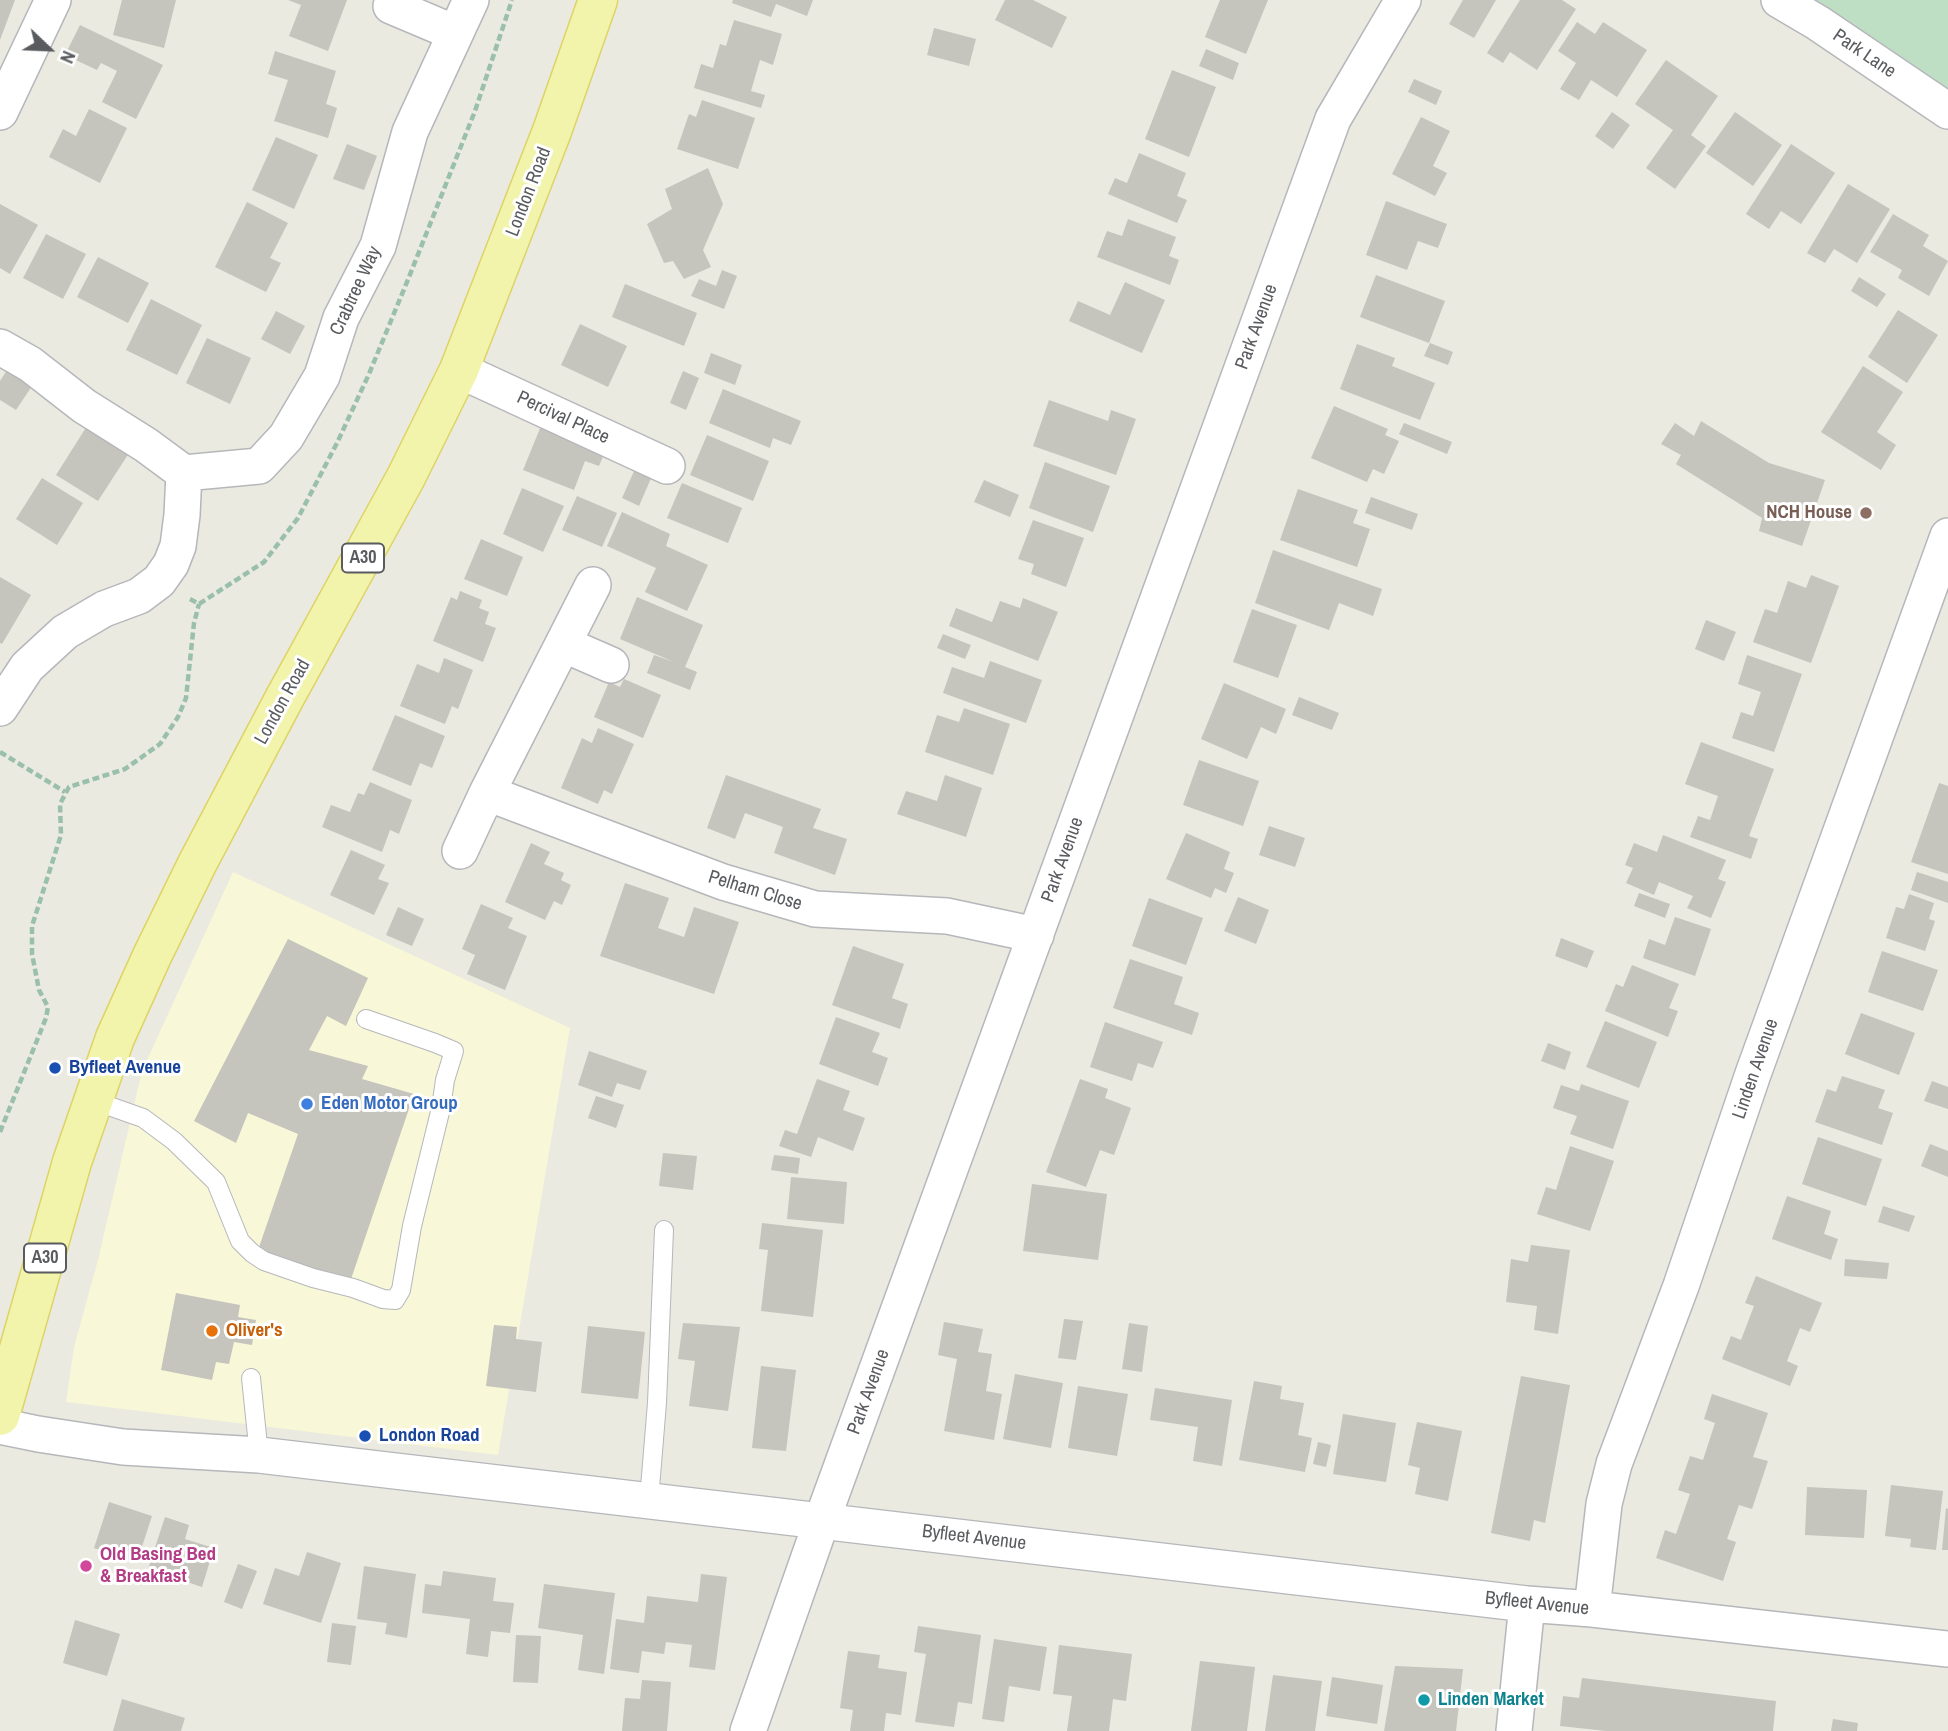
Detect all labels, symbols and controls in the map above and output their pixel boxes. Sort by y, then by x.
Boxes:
north arrow [14,14,84,84]
street label: Park Lane [1828,25,1900,83]
text: N [54,47,82,67]
street label: London Road [502,144,556,240]
street label: Crabtree Way [325,243,387,339]
street label: Park Avenue [1231,281,1283,373]
street label: Percival Place [513,387,613,449]
place label: NCH House [1766,502,1852,524]
marker: NCH House [1858,505,1874,521]
road number: A30 [342,544,384,572]
street label: London Road [250,656,316,748]
street label: Park Avenue [1037,814,1089,906]
street label: Pelham Close [705,866,805,916]
street label: Linden Avenue [1728,1016,1784,1122]
place label: Byfleet Avenue [69,1057,181,1079]
marker: Byfleet Avenue [47,1060,63,1076]
place label: Eden Motor Group [321,1093,458,1115]
marker: Eden Motor Group [299,1096,315,1112]
road number: A30 [24,1244,66,1273]
place label: Oliver's [226,1320,283,1342]
marker: Oliver's [204,1323,220,1339]
street label: Park Avenue [843,1346,895,1438]
place label: London Road [379,1425,479,1447]
marker: London Road [357,1428,373,1444]
street label: Byfleet Avenue [921,1520,1027,1556]
place label: Old Basing Bed & Breakfast [100,1544,216,1588]
marker: Old Basing Bed & Breakfast [78,1558,94,1574]
street label: Byfleet Avenue [1484,1587,1590,1621]
place label: Linden Market [1438,1689,1544,1711]
marker: Linden Market [1416,1692,1432,1708]

